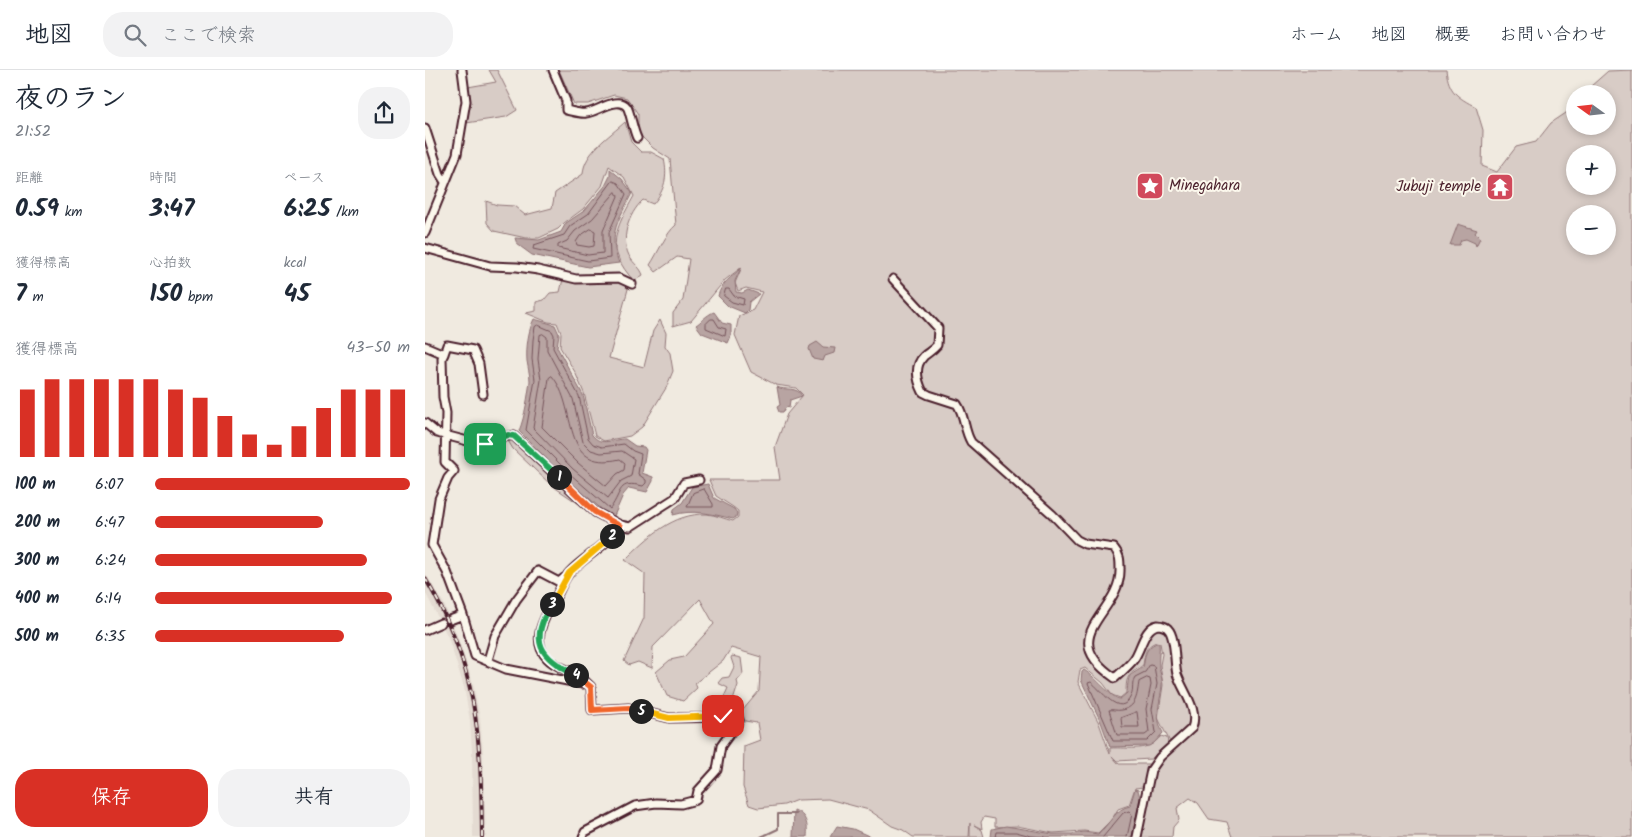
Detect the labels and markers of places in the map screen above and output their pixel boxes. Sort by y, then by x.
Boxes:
place icon: Minegahara [1135,171,1165,201]
temple icon: Jubuji temple [1485,172,1515,202]
place label: Minegahara [1169,174,1240,198]
place label: Jubuji temple [1396,175,1481,199]
pin [464,423,506,465]
pin: 1 [547,464,571,490]
pin: 2 [599,524,625,548]
pin: 3 [539,592,565,616]
pin: 4 [563,662,589,688]
pin [702,695,744,737]
pin: 5 [629,698,653,724]

